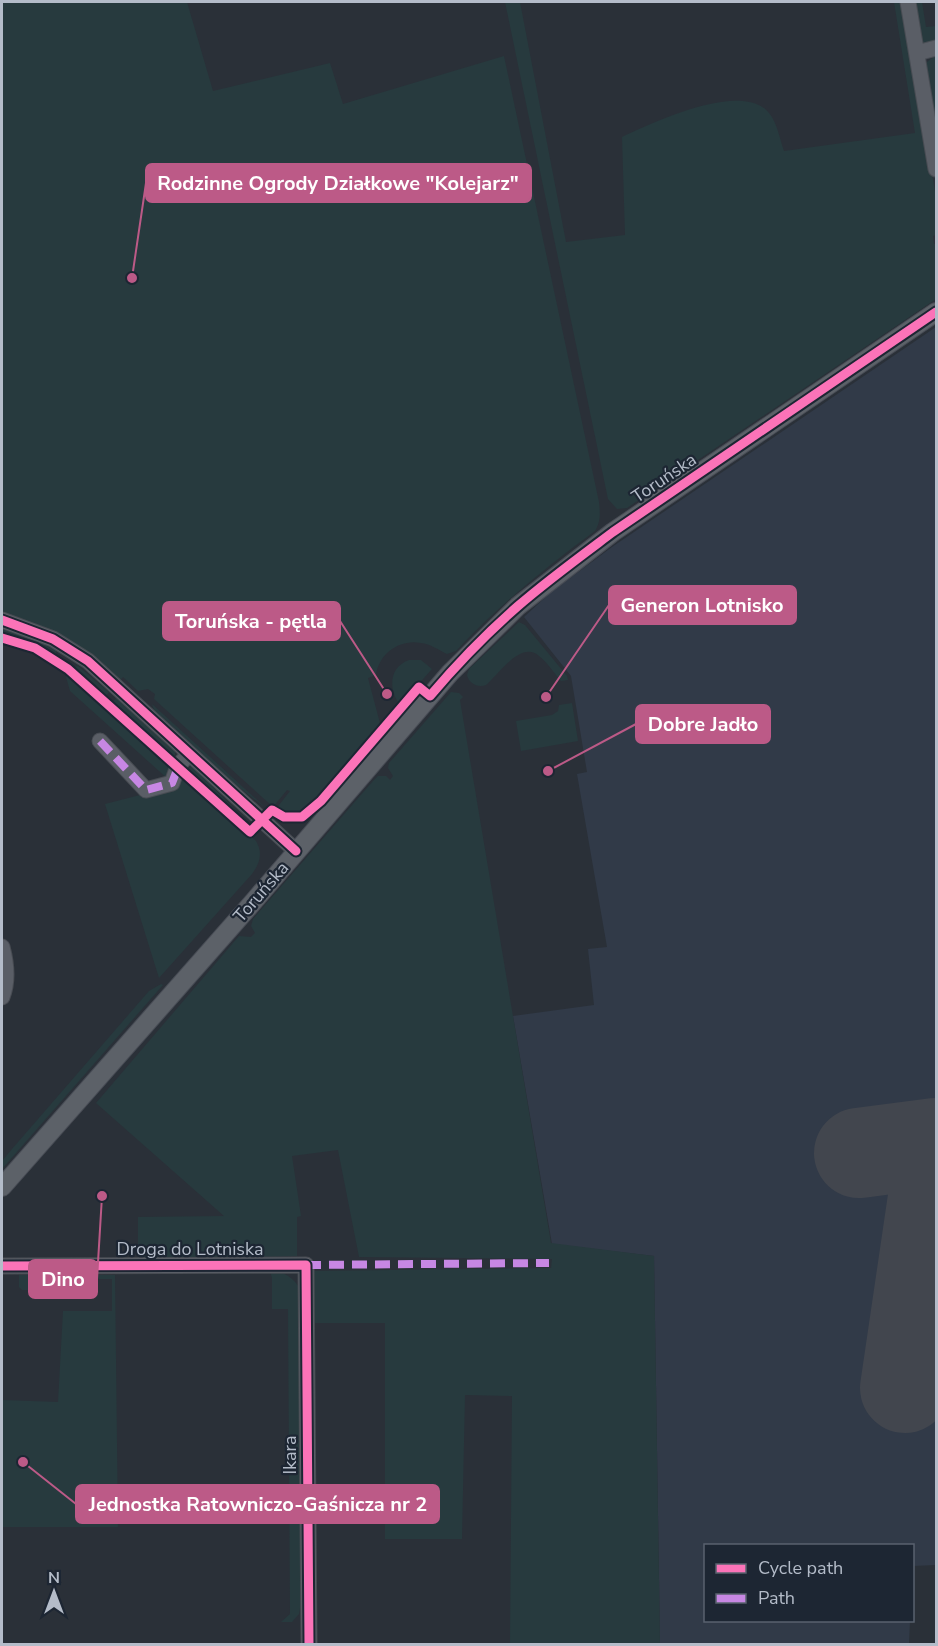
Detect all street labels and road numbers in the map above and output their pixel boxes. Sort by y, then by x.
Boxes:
street label: Toruńska [627,448,701,508]
street label: Toruńska [228,856,294,928]
street label: Droga do Lotniska [117,1237,263,1261]
street label: Ikara [278,1436,302,1474]

